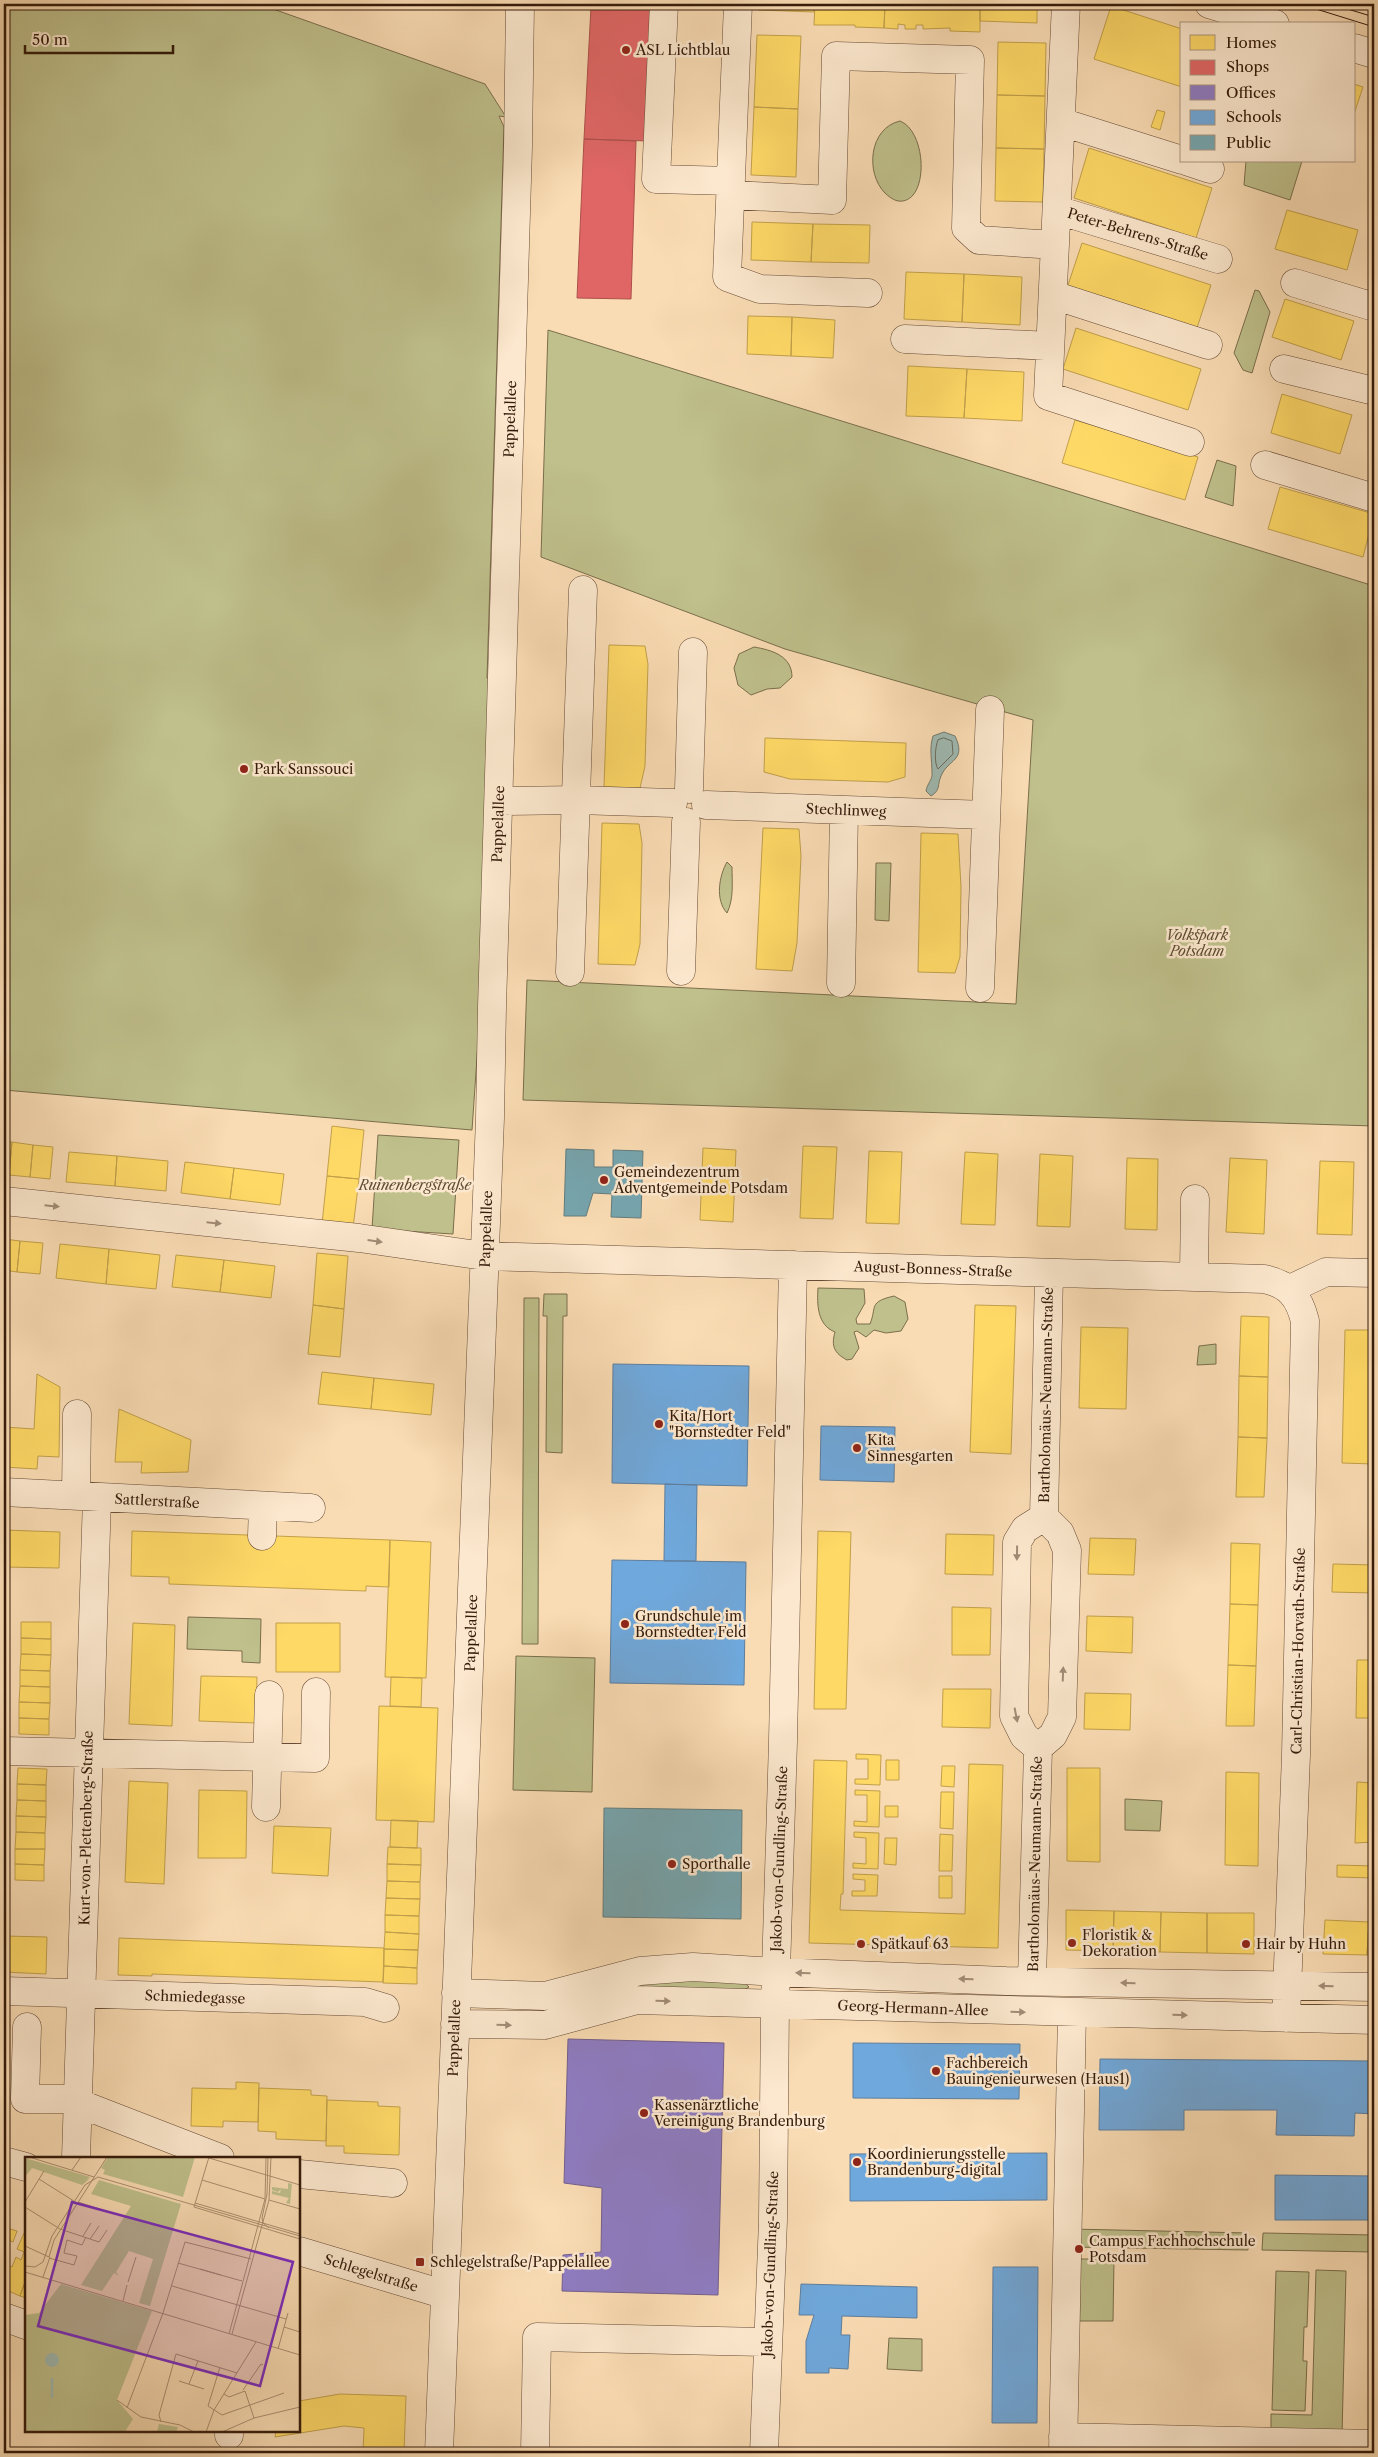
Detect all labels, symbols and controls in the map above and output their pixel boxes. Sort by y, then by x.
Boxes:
scale bar [25,22,172,54]
legend [1180,22,1356,162]
text: 50 m [32,30,68,49]
text: Homes [1226,33,1277,52]
place label: ASL Lichtblau [635,41,731,59]
marker: ASL Lichtblau [620,44,632,56]
text: Shops [1226,57,1269,76]
text: Offices [1226,83,1276,102]
text: Schools [1226,107,1282,126]
text: Public [1226,133,1271,152]
street label: Peter-Behrens-Straße [1065,204,1211,264]
street label: Pappelallee [500,380,520,458]
place label: Park Sanssouci [254,760,353,778]
marker: Park Sanssouci [238,763,250,775]
street label: Pappelallee [488,785,508,863]
street label: Stechlinweg [805,800,887,820]
park label: Volkspark Potsdam [1166,926,1229,960]
place label: Gemeindezentrum Adventgemeinde Potsdam [613,1163,788,1197]
marker: Gemeindezentrum Adventgemeinde Potsdam [598,1174,610,1186]
park label: Ruinenbergstraße [358,1176,473,1194]
street label: Pappelallee [476,1190,496,1268]
one-way arrow [45,1202,61,1210]
one-way arrow [206,1219,222,1227]
one-way arrow [368,1237,384,1245]
street label: August-Bonness-Straße [852,1257,1013,1281]
street label: Bartholomäus-Neumann-Straße [1035,1287,1057,1503]
place label: Kita/Hort "Bornstedter Feld" [669,1407,791,1441]
marker: Kita/Hort "Bornstedter Feld" [653,1418,665,1430]
place label: Kita Sinnesgarten [867,1431,954,1465]
marker: Kita Sinnesgarten [851,1442,863,1454]
street label: Sattlerstraße [114,1490,200,1512]
one-way arrow [1013,1545,1021,1561]
street label: Carl-Christian-Horvath-Straße [1287,1547,1309,1755]
street label: Pappelallee [461,1594,481,1672]
place label: Grundschule im Bornstedter Feld [635,1607,747,1641]
marker: Grundschule im Bornstedter Feld [619,1618,631,1630]
one-way arrow [1060,1665,1068,1681]
one-way arrow [1012,1707,1020,1723]
street label: Kurt-von-Plettenberg-Straße [75,1730,97,1926]
street label: Bartholomäus-Neumann-Straße [1024,1756,1046,1972]
street label: Jakob-von-Gundling-Straße [767,1766,791,1954]
place label: Sporthalle [682,1855,751,1873]
marker: Sporthalle [666,1858,678,1870]
place label: Floristik & Dekoration [1082,1926,1157,1960]
place label: Spätkauf 63 [871,1935,949,1953]
place label: Hair by Huhn [1256,1935,1346,1953]
marker: Floristik & Dekoration [1066,1937,1078,1949]
marker: Spätkauf 63 [855,1938,867,1950]
marker: Hair by Huhn [1240,1938,1252,1950]
one-way arrow [795,1969,811,1977]
one-way arrow [957,1975,973,1983]
one-way arrow [1120,1979,1136,1987]
one-way arrow [1317,1982,1333,1990]
street label: Schmiedegasse [144,1986,246,2008]
street label: Georg-Hermann-Allee [837,1996,989,2020]
one-way arrow [655,1997,671,2005]
street label: Pappelallee [444,1999,464,2077]
one-way arrow [1010,2008,1026,2016]
one-way arrow [1172,2012,1188,2020]
one-way arrow [496,2021,512,2029]
place label: Fachbereich Bauingenieurwesen (Haus1) [946,2054,1129,2088]
marker: Fachbereich Bauingenieurwesen (Haus1) [930,2065,942,2077]
place label: Kassenärztliche Vereinigung Brandenburg [653,2096,825,2130]
marker: Kassenärztliche Vereinigung Brandenburg [638,2107,650,2119]
place label: Koordinierungsstelle Brandenburg-digital [867,2145,1006,2179]
marker: Koordinierungsstelle Brandenburg-digital [851,2156,863,2168]
inset map [25,2157,300,2432]
street label: Jakob-von-Gundling-Straße [758,2171,782,2359]
place label: Campus Fachhochschule Potsdam [1089,2232,1256,2266]
marker: Campus Fachhochschule Potsdam [1073,2243,1085,2255]
street label: Schlegelstraße [322,2250,420,2296]
place label: Schlegelstraße/Pappelallee [430,2253,610,2271]
marker: Schlegelstraße/Pappelallee [414,2256,426,2268]

